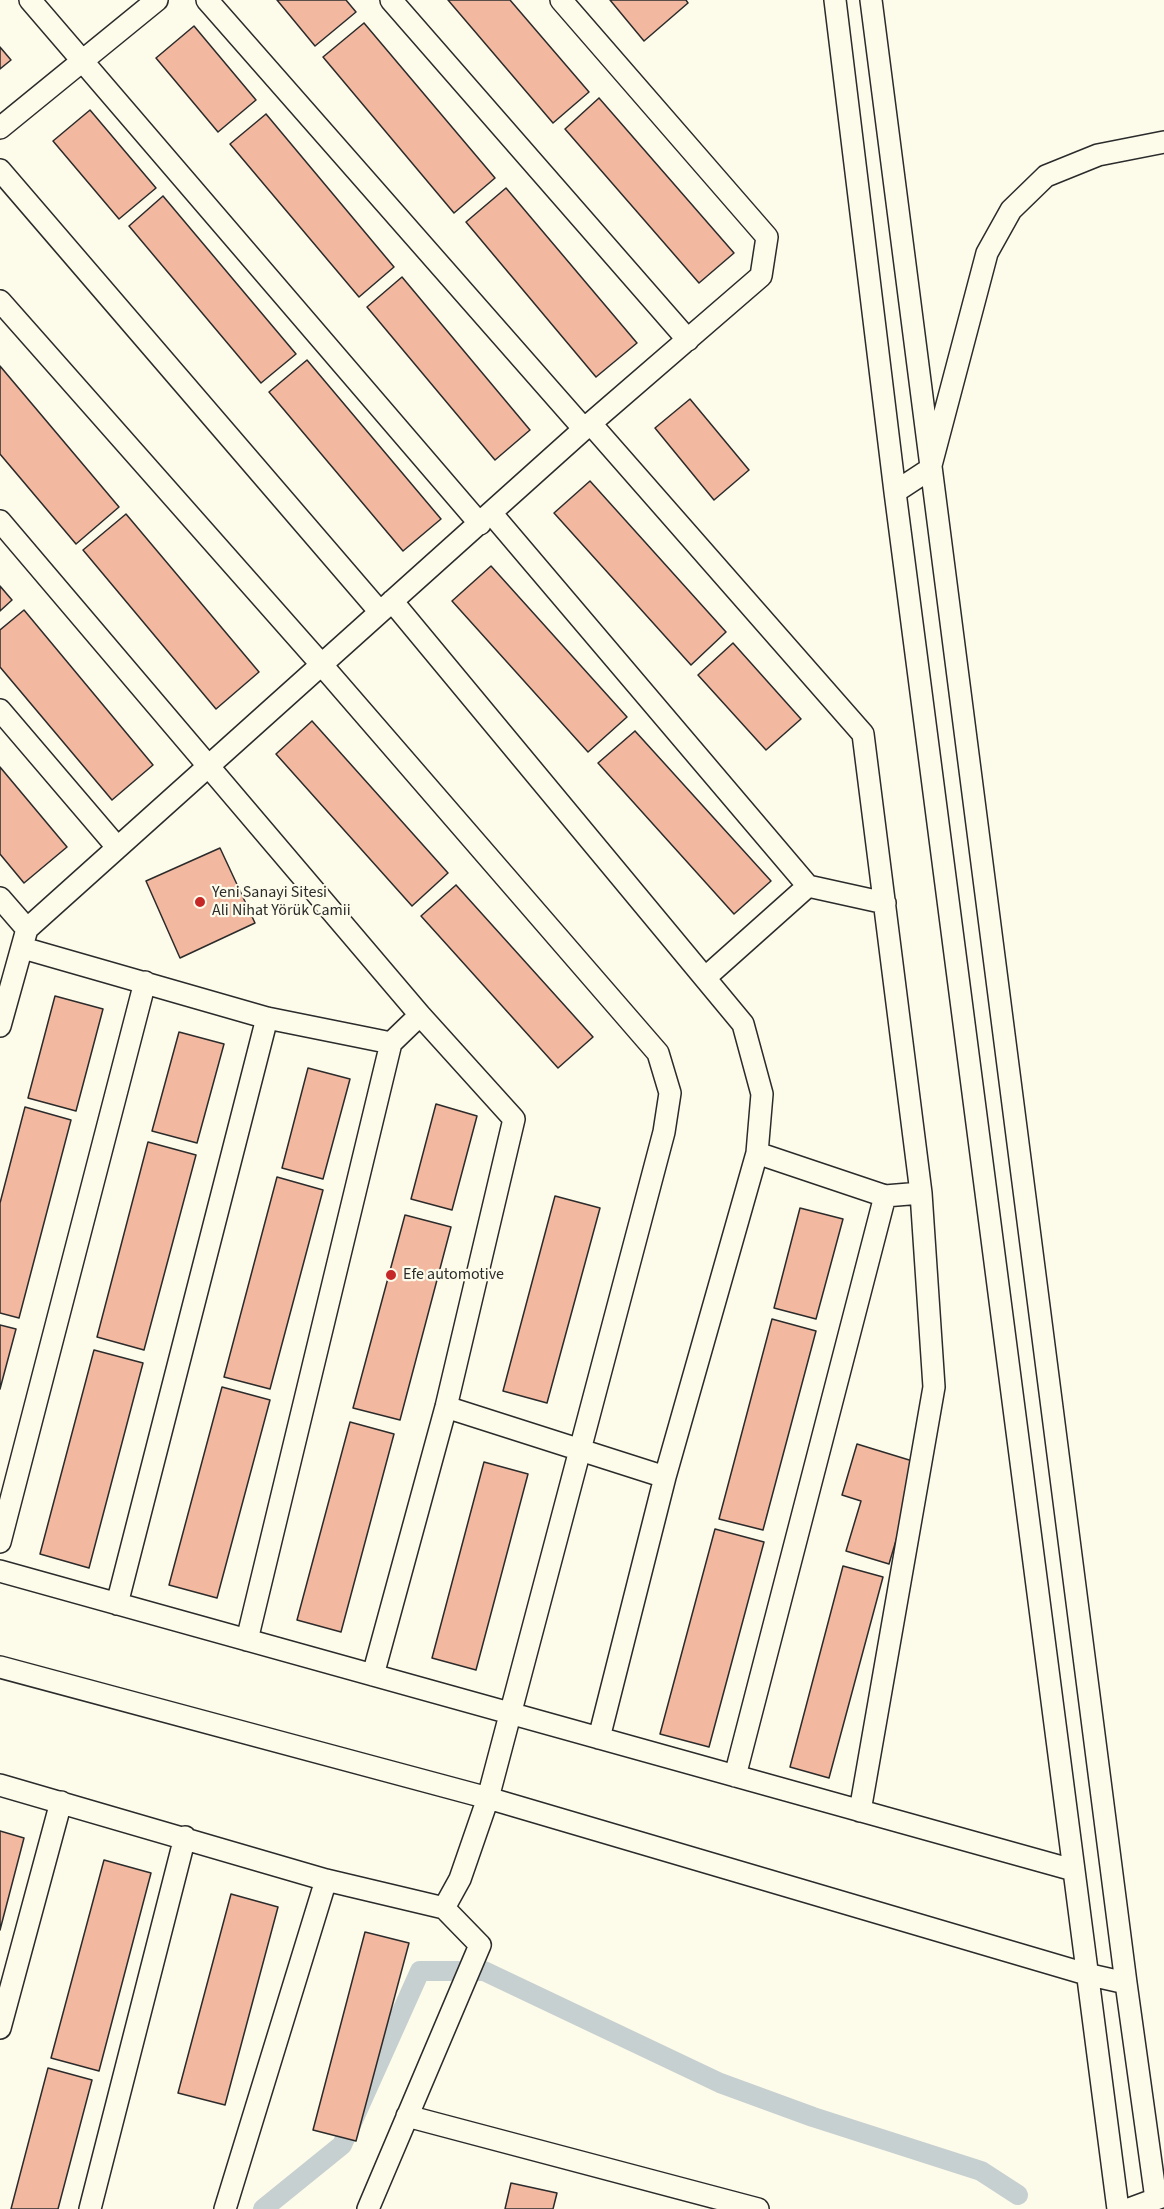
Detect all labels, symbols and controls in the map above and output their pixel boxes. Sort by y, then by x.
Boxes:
place label: Yeni Sanayi Sitesi Ali Nihat Yörük Camii [212,883,351,921]
marker: Yeni Sanayi Sitesi Ali Nihat Yörük Camii [193,895,207,909]
place label: Efe automotive [403,1265,504,1285]
marker: Efe automotive [384,1268,398,1282]

